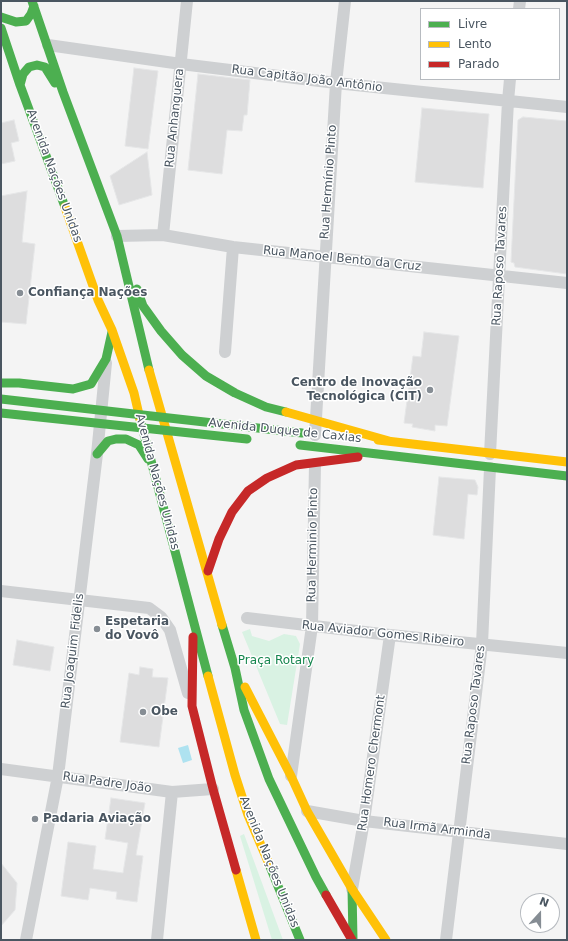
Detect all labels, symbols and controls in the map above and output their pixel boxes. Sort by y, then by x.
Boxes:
legend [420,8,560,80]
text: Livre [458,17,487,31]
text: Lento [458,37,492,51]
text: Parado [458,57,499,71]
street label: Rua Capitão João Antônio [231,63,383,95]
street label: Rua Anhanguera [163,68,187,168]
street label: Avenida Nações Unidas [23,108,85,244]
street label: Rua Hermínio Pinto [318,124,340,240]
street label: Rua Raposo Tavares [490,206,510,326]
street label: Rua Manoel Bento da Cruz [262,244,422,274]
place label: Confiança Nações [28,286,147,300]
marker: Confiança Nações [15,288,25,298]
place label: Centro de Inovação Tecnológica (CIT) [291,376,422,404]
marker: Centro de Inovação Tecnológica (CIT) [425,385,435,395]
street label: Avenida Nações Unidas [132,412,182,552]
street label: Avenida Duque de Caxias [208,416,362,446]
street label: Rua Herminio Pinto [305,487,321,603]
street label: Rua Joaquim Fidelis [59,592,87,710]
place label: Espetaria do Vovô [105,615,169,643]
street label: Rua Aviador Gomes Ribeiro [301,618,465,650]
marker: Espetaria do Vovô [92,624,102,634]
street label: Rua Raposo Tavares [460,645,488,765]
park label: Praça Rotary [238,654,314,668]
street label: Rua Homero Chermont [355,694,389,832]
place label: Obe [151,705,178,719]
marker: Obe [138,707,148,717]
street label: Rua Padre João [62,770,152,796]
street label: Avenida Nações Unidas [236,794,302,930]
place label: Padaria Aviação [43,812,151,826]
marker: Padaria Aviação [30,814,40,824]
street label: Rua Irmã Arminda [382,815,492,843]
north arrow [520,893,560,933]
text: N [537,895,551,910]

